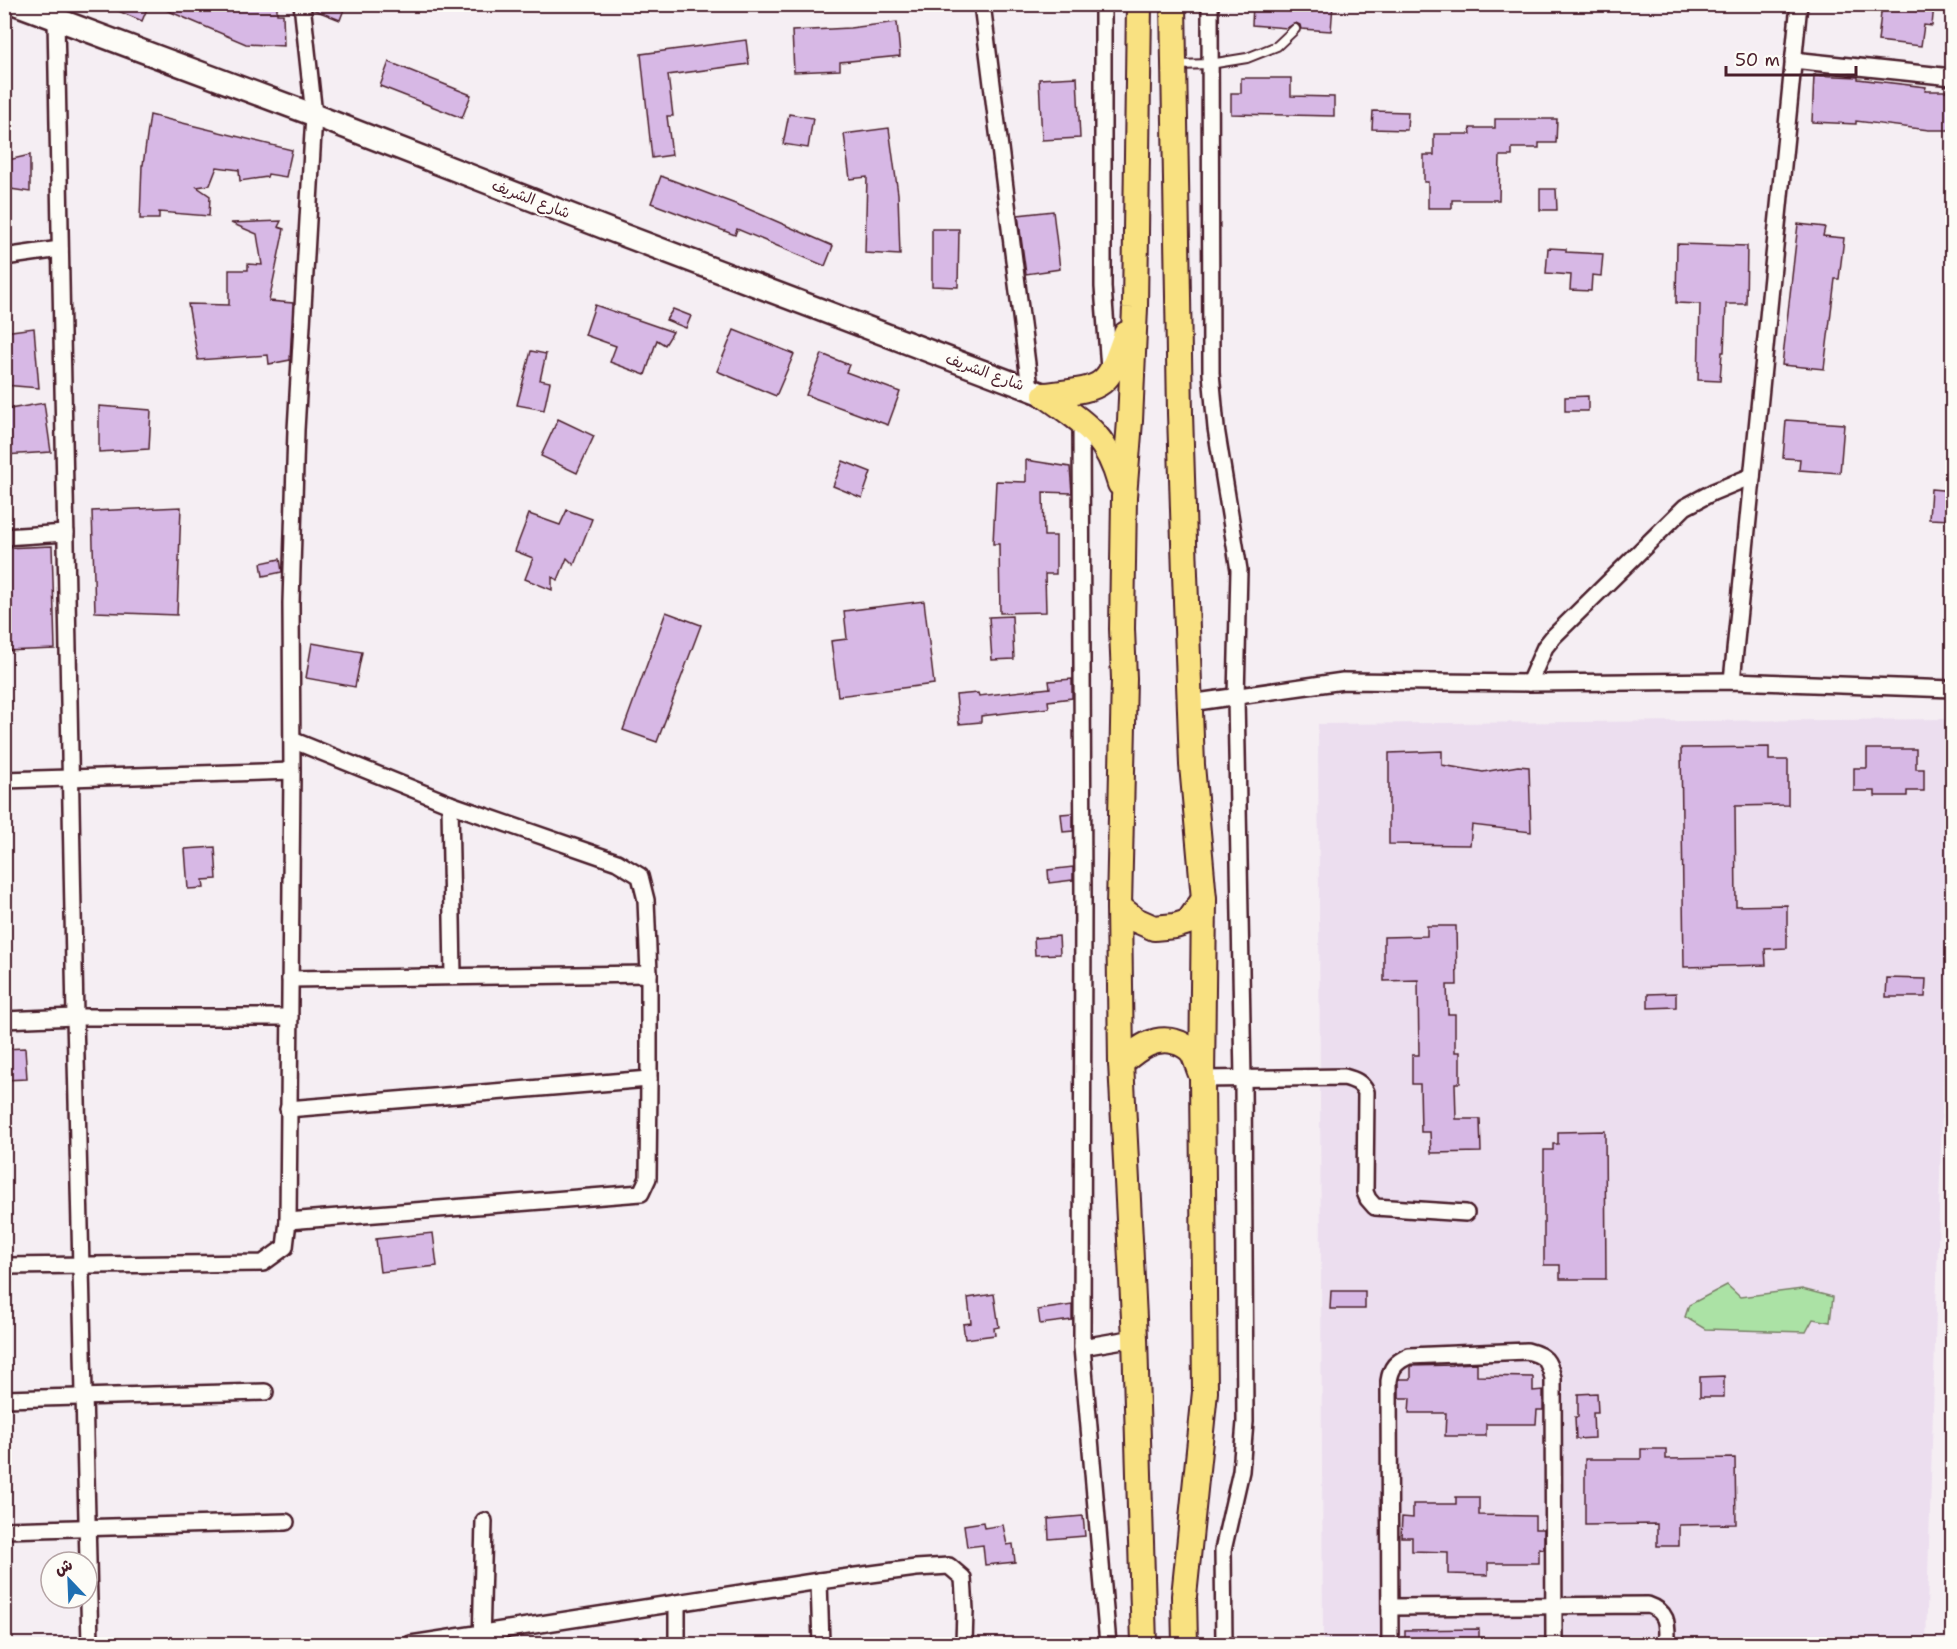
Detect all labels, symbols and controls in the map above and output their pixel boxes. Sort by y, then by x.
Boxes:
scale bar [1726,39,1856,77]
text: 50 m [1735,48,1780,72]
street label: شارع الشريف [489,175,573,223]
street label: شارع الشريف [943,349,1027,395]
north arrow [39,1550,99,1610]
text: ش [51,1554,76,1580]

